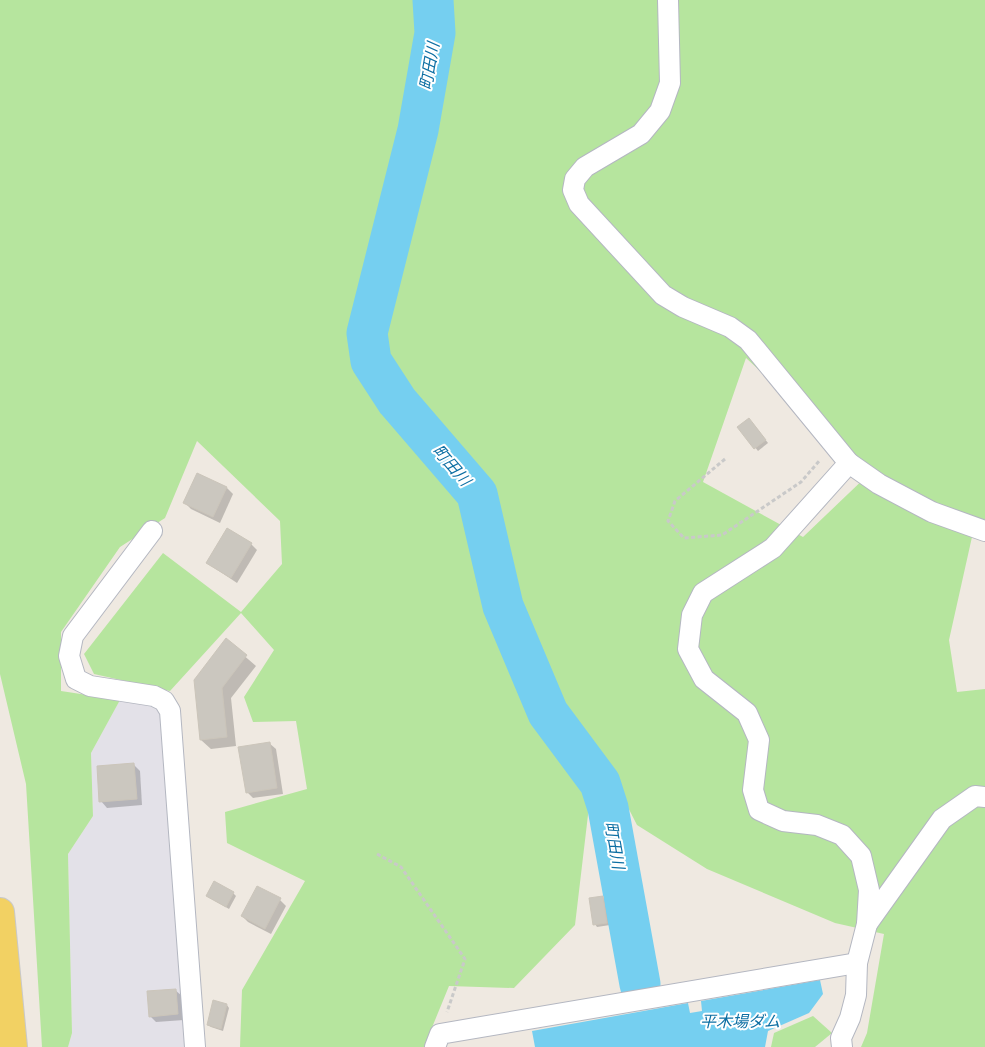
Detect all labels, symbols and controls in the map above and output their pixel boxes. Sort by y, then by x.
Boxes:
water label: 町田川 [416,39,442,91]
water label: 町田川 [429,441,476,491]
water label: 町田川 [602,820,628,872]
water label: 平木場ダム [700,1012,780,1030]

